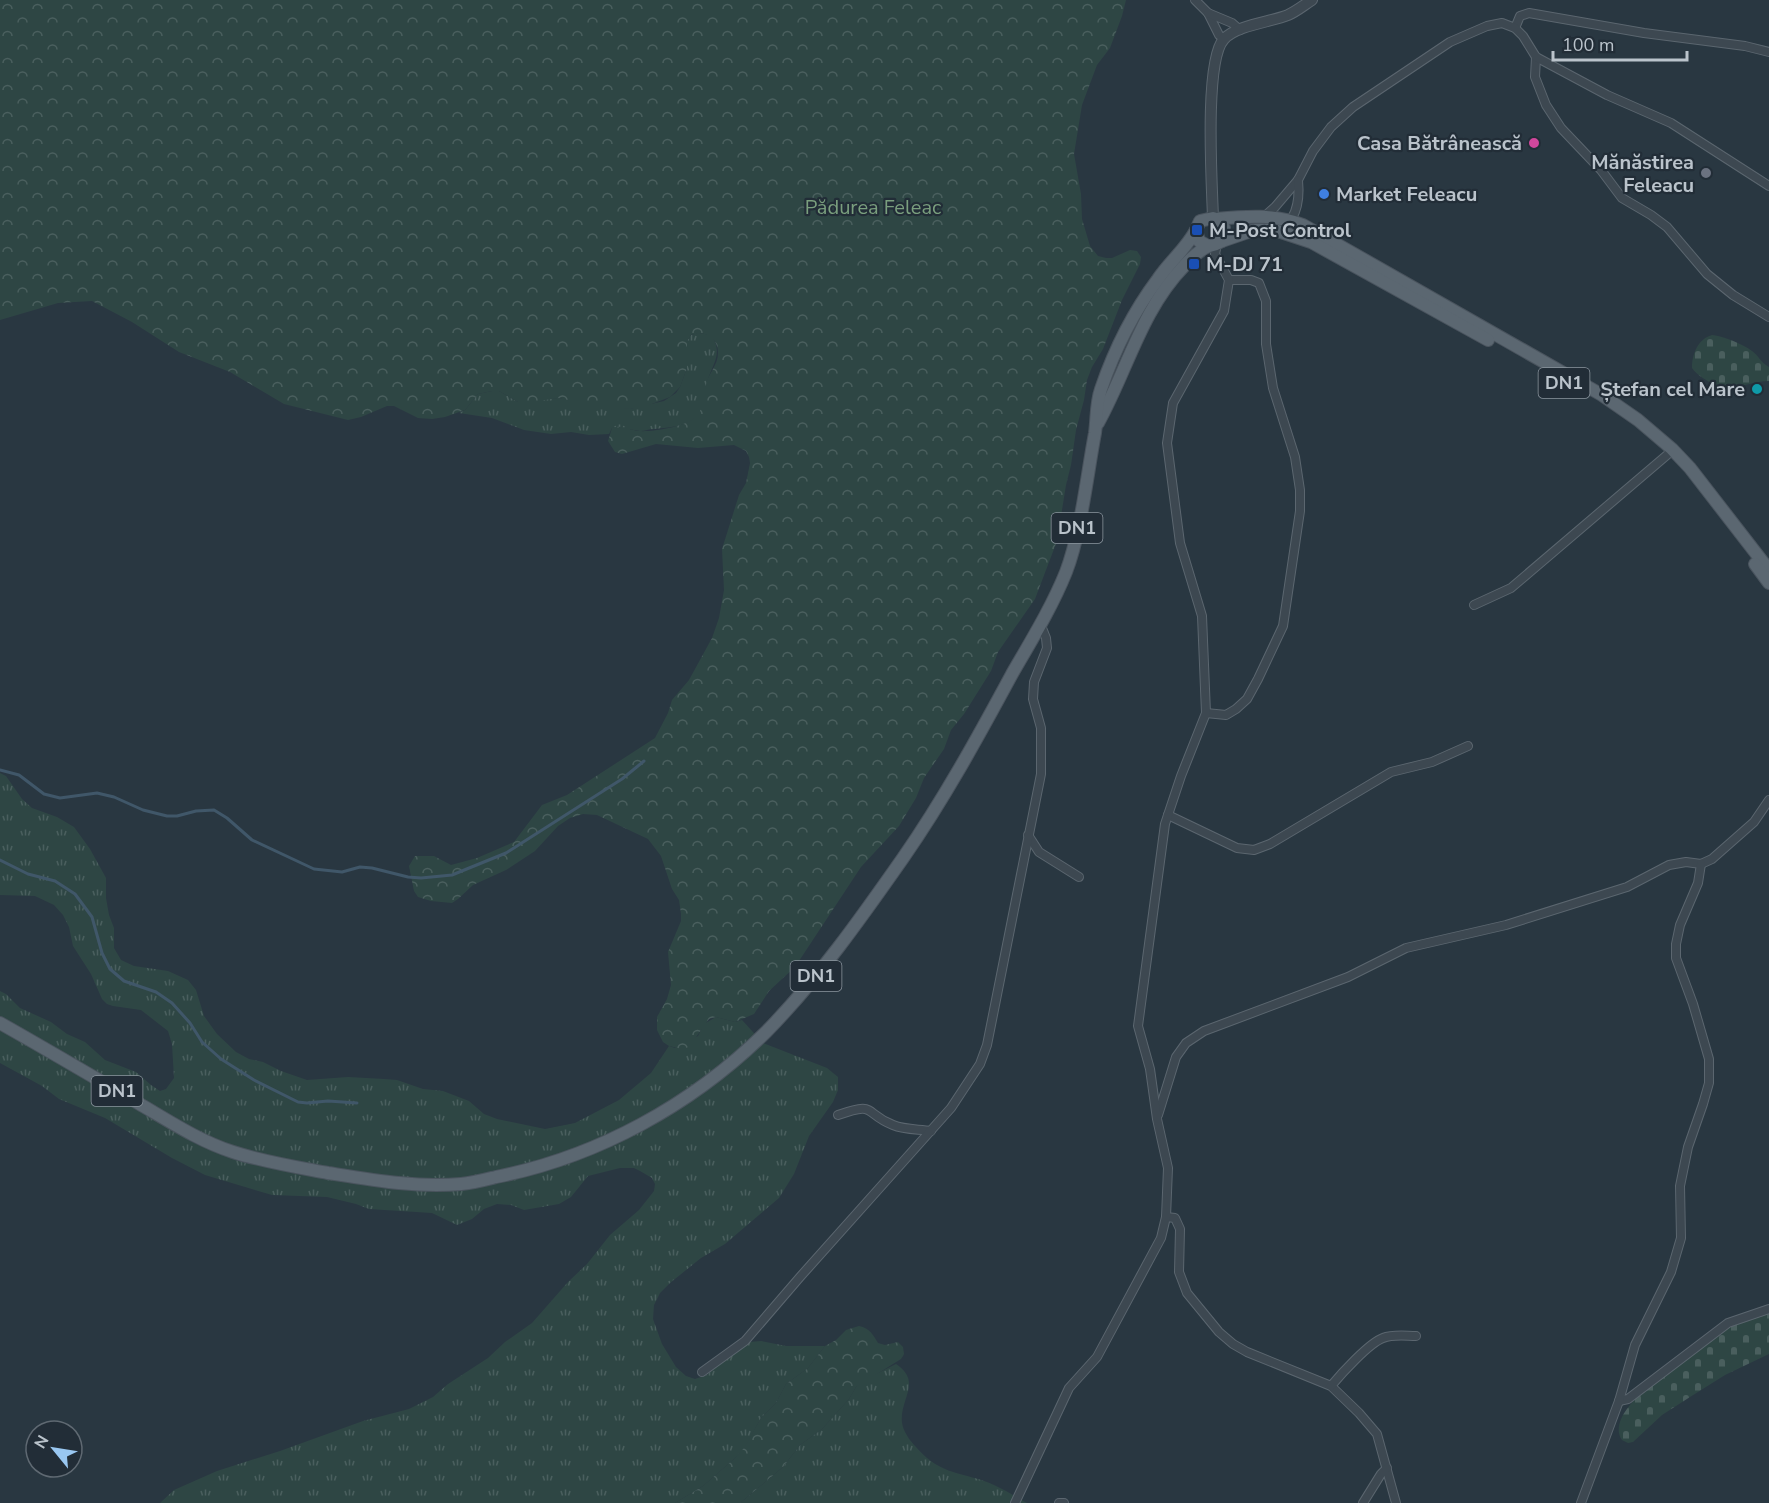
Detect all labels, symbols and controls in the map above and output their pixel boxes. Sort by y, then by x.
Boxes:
scale bar [1553,24,1686,62]
text: 100 m [1562,33,1614,57]
place label: Casa Bătrânească [1357,130,1522,157]
marker: Casa Bătrânească [1527,136,1541,150]
place label: Mănăstirea Feleacu [1591,149,1694,199]
marker: Mănăstirea Feleacu [1699,166,1713,180]
place label: Market Feleacu [1336,181,1477,208]
marker: Market Feleacu [1317,187,1331,201]
park label: Pădurea Feleac [805,194,941,221]
place label: M-Post Control [1209,217,1352,244]
marker: M-Post Control [1190,223,1204,237]
place label: M-DJ 71 [1206,251,1283,278]
marker: M-DJ 71 [1187,257,1201,271]
road number: DN1 [1538,368,1590,398]
place label: Ștefan cel Mare [1600,376,1745,403]
marker: Ștefan cel Mare [1750,382,1764,396]
road number: DN1 [1052,513,1102,543]
road number: DN1 [790,961,842,991]
road number: DN1 [92,1076,142,1106]
north arrow [24,1419,84,1479]
text: N [29,1431,54,1453]

